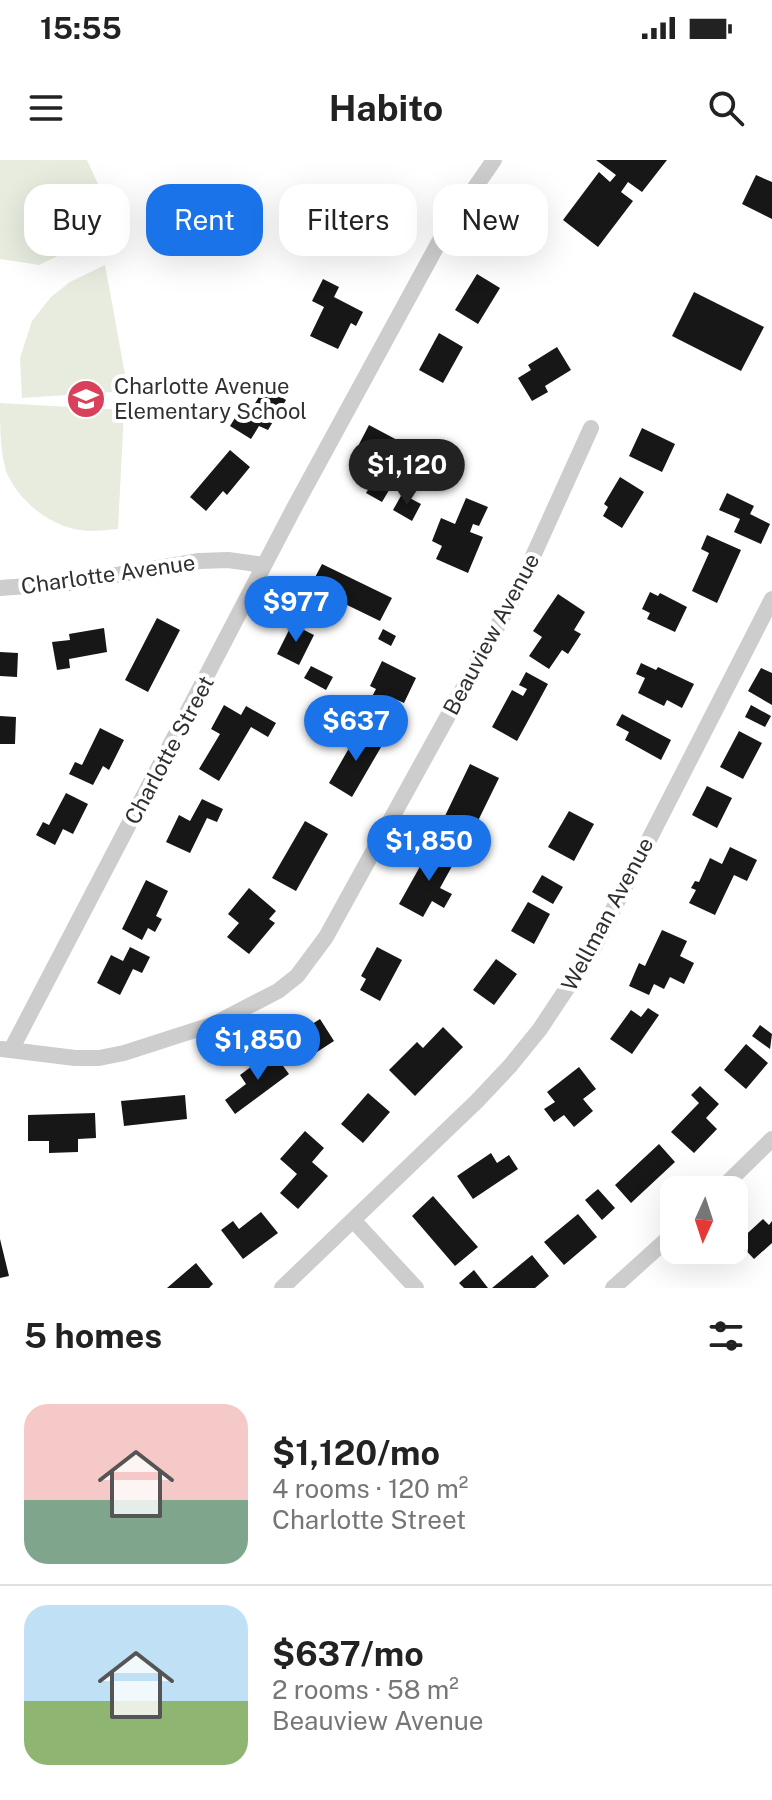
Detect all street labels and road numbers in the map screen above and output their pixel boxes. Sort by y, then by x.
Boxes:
street label: Charlotte Avenue [19,549,197,599]
street label: Beauview Avenue [438,549,544,719]
street label: Charlotte Street [119,671,219,829]
street label: Wellman Avenue [556,833,658,995]

